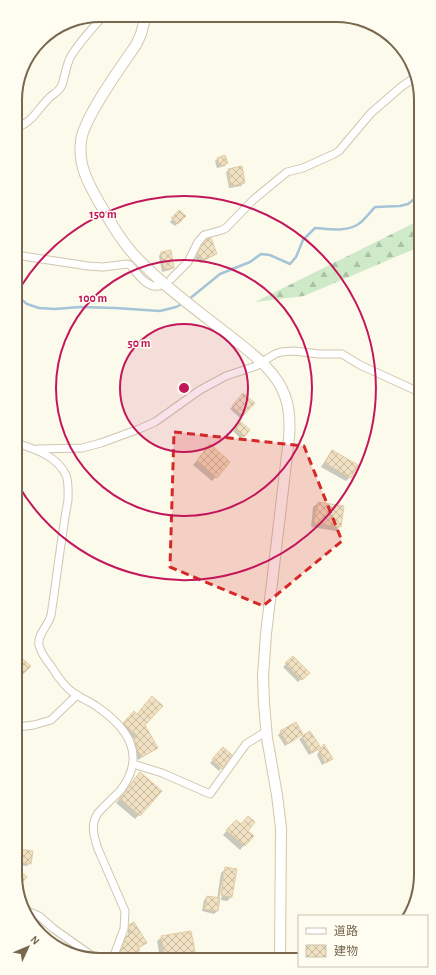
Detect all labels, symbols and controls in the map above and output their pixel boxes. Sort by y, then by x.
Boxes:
text: 150 m [89,208,117,220]
text: 100 m [79,292,107,304]
text: 50 m [128,337,151,349]
centre of rings [177,381,191,395]
legend [298,915,428,967]
text: 道路 [334,924,358,937]
north arrow [8,927,48,967]
text: N [28,934,41,947]
text: 建物 [334,944,358,957]

